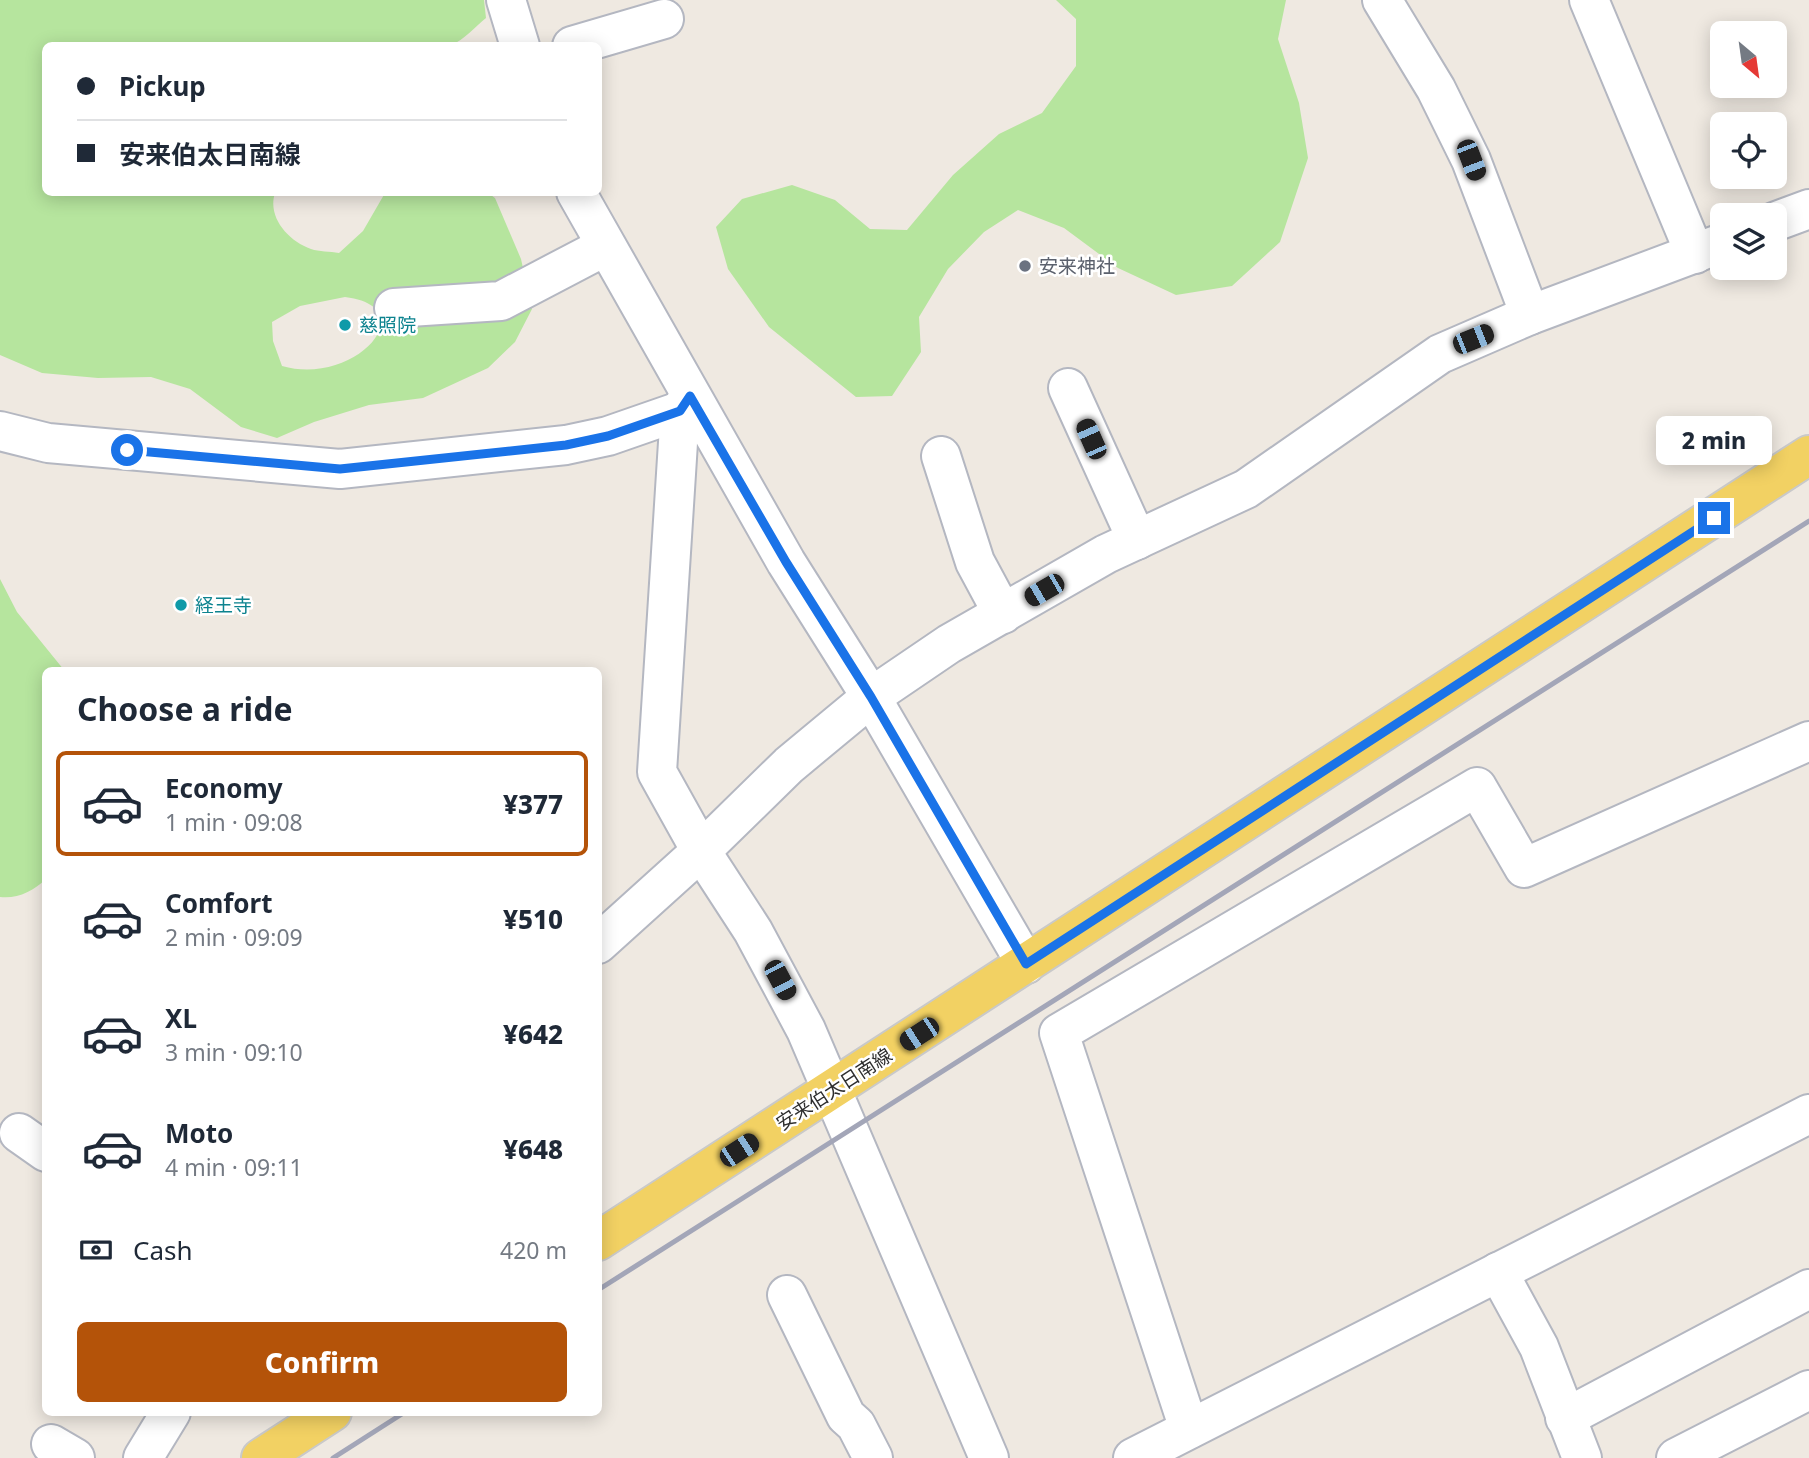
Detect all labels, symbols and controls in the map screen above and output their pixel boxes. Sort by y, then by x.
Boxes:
north arrow [1710,21,1787,98]
map controls [1710,21,1787,280]
text: Pickup [119,68,206,104]
button: locate [1710,112,1787,189]
text: 安来伯太日南線 [119,136,301,172]
car [1454,137,1489,183]
button: layers [1710,203,1787,280]
place label: 安来神社 [1039,253,1115,279]
marker: 安来神社 [1017,258,1033,274]
place label: 慈照院 [359,312,416,338]
marker: 慈照院 [337,317,353,333]
car [1450,321,1497,357]
car [1073,416,1110,462]
callout: 2 min [1656,416,1772,466]
text: 2 min [1682,424,1746,456]
route start [111,434,143,466]
route end [1698,502,1730,534]
car [1021,570,1068,610]
place label: 経王寺 [195,592,252,618]
marker: 経王寺 [173,597,189,613]
text: Choose a ride [77,687,293,730]
text: Economy [165,770,283,806]
icon: car [81,772,144,835]
text: ¥377 [503,786,563,822]
text: 1 min · 09:08 [165,806,303,838]
text: Comfort [165,885,273,921]
icon: car [81,887,144,950]
text: ¥510 [503,901,563,937]
text: 2 min · 09:09 [165,921,303,953]
car [761,957,800,1003]
text: XL [165,1000,197,1036]
icon: car [81,1002,144,1065]
car [896,1014,943,1054]
text: ¥642 [503,1016,563,1052]
text: 3 min · 09:10 [165,1036,303,1068]
street label: 安来伯太日南線 [771,1042,897,1136]
text: Moto [165,1115,233,1151]
icon: car [81,1117,144,1180]
car [716,1130,763,1170]
text: ¥648 [503,1131,563,1167]
text: 4 min · 09:11 [165,1151,303,1183]
icon: cash [77,1231,115,1269]
text: Cash [133,1232,193,1268]
text: 420 m [500,1234,567,1266]
button: Confirm [77,1322,567,1402]

